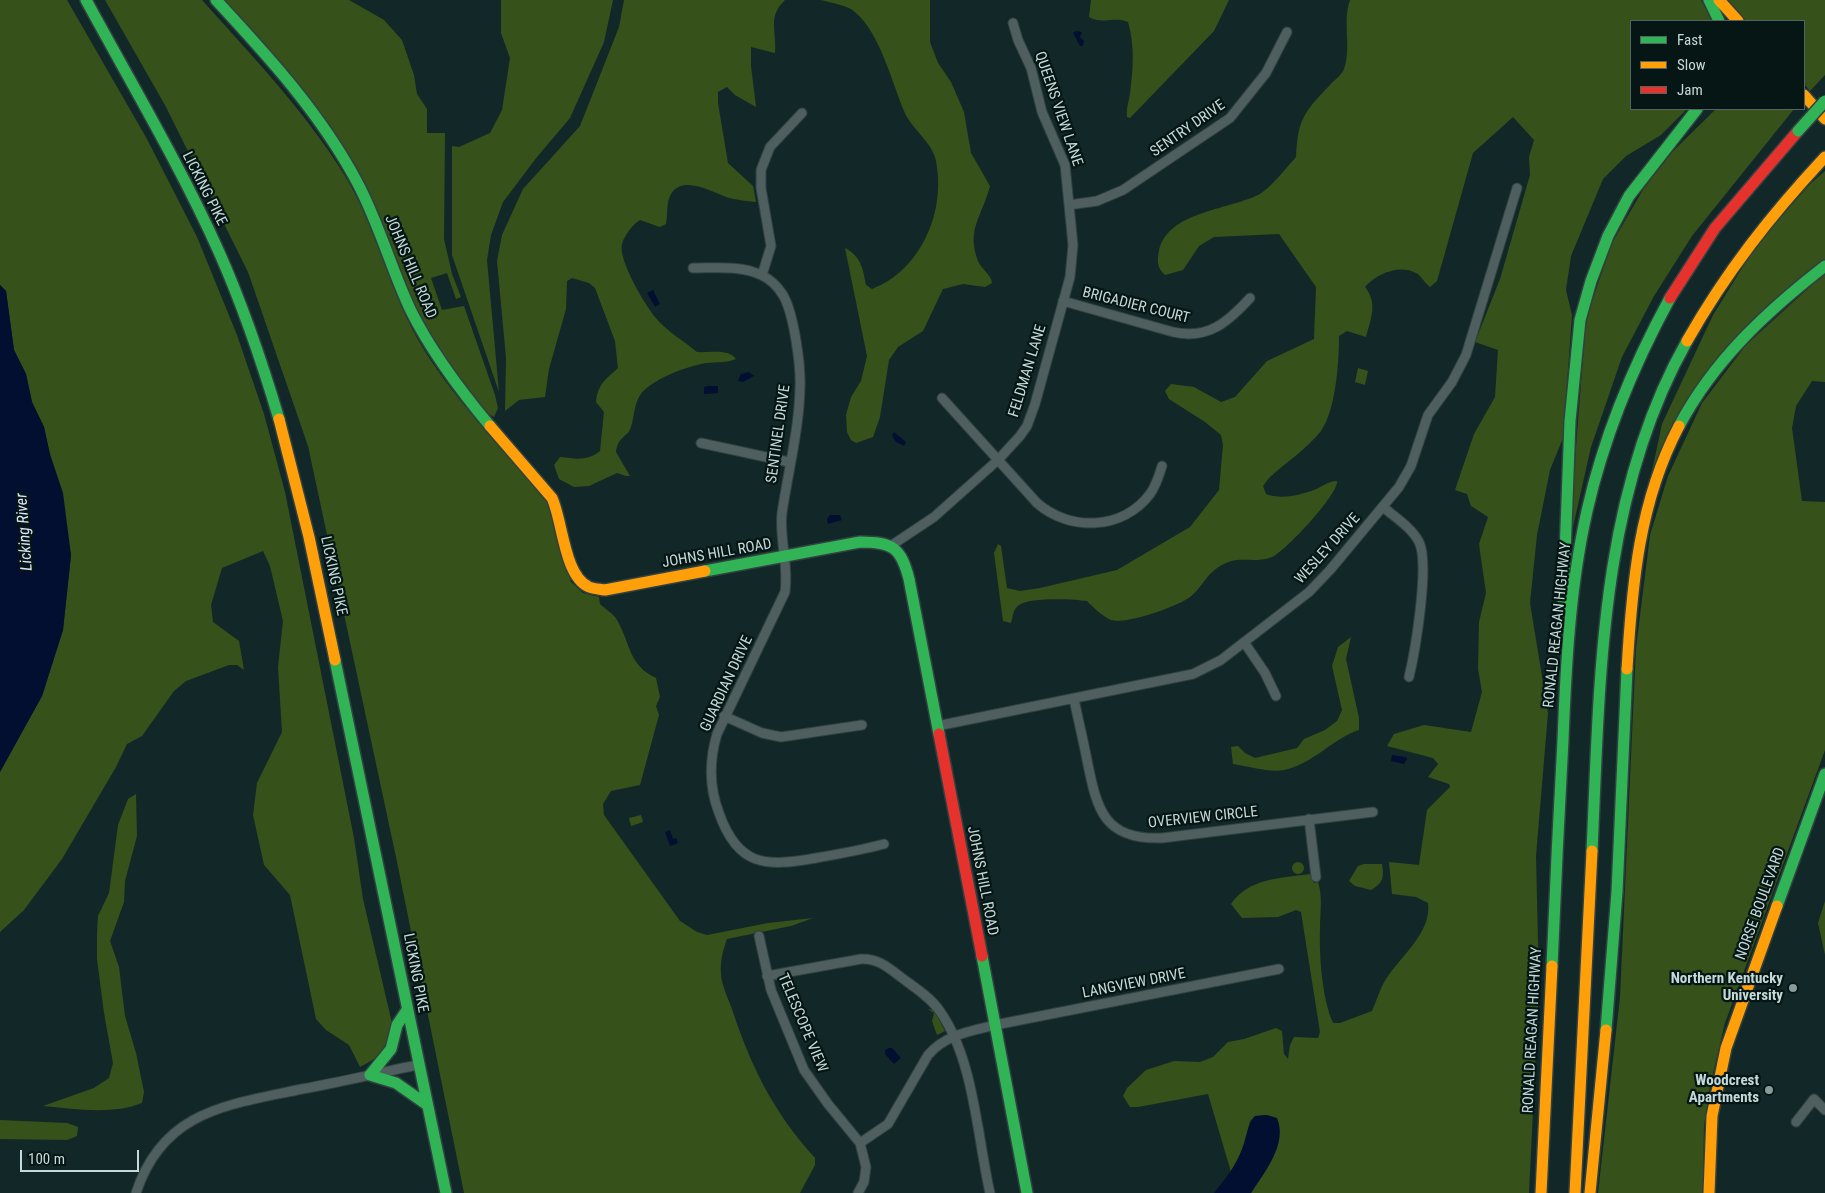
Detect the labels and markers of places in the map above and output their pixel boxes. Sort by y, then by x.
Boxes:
place label: Northern Kentucky University [1671,970,1783,1005]
marker: Northern Kentucky University [1787,982,1799,994]
place label: Woodcrest Apartments [1689,1072,1759,1107]
marker: Woodcrest Apartments [1763,1084,1775,1096]

